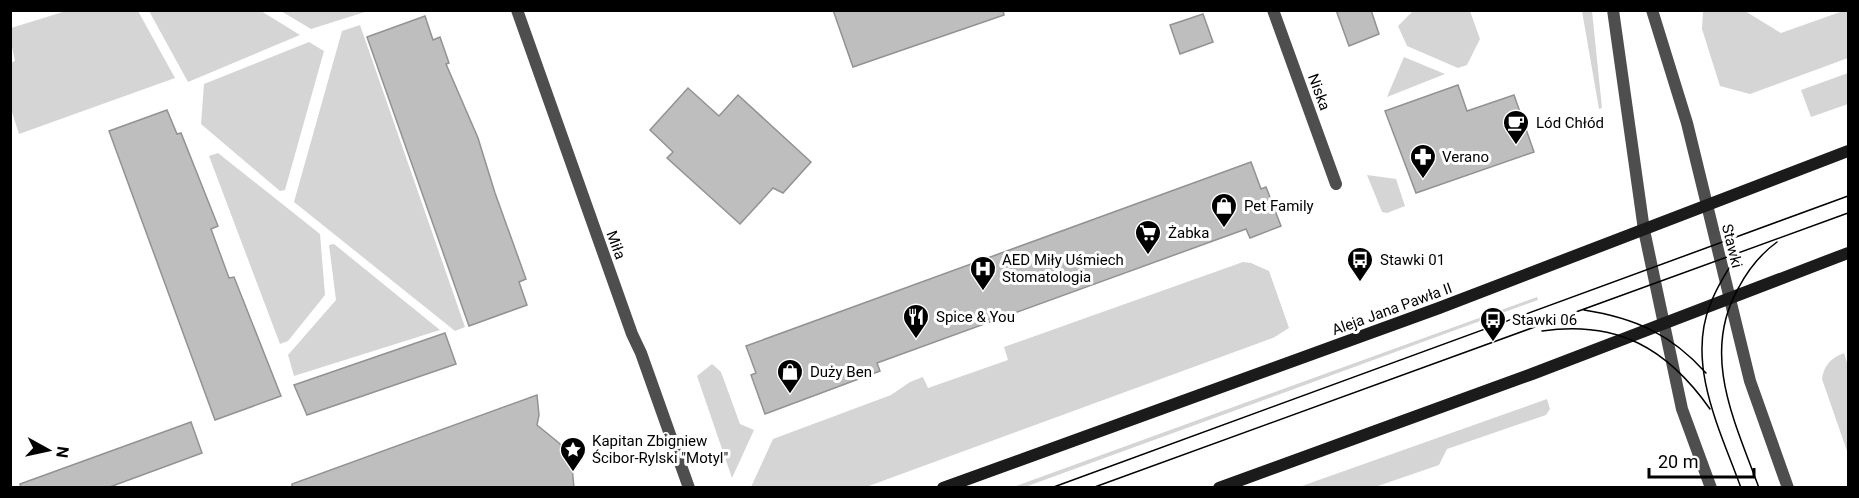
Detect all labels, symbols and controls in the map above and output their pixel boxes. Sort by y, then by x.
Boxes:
street label: Niska [1304,71,1334,113]
cafe icon: Lód Chłód [1501,108,1531,146]
place label: Lód Chłód [1536,114,1604,132]
pharmacy icon: Verano [1408,142,1438,180]
place label: Verano [1442,148,1489,166]
shop icon: Pet Family [1209,191,1239,229]
place label: Pet Family [1244,197,1314,215]
supermarket icon: Żabka [1133,218,1163,256]
street label: Stawki [1718,222,1746,270]
place label: Żabka [1168,224,1209,242]
street label: Miła [603,228,629,262]
bus stop icon: Stawki 01 [1345,245,1375,283]
place label: AED Miły Uśmiech Stomatologia [1002,251,1124,286]
place label: Stawki 01 [1380,251,1445,269]
hospital icon: AED Miły Uśmiech Stomatologia [968,254,998,292]
street label: Aleja Jana Pawła II [1330,279,1454,339]
restaurant icon: Spice & You [901,302,931,340]
bus stop icon: Stawki 06 [1478,305,1508,343]
place label: Spice & You [936,308,1015,326]
place label: Stawki 06 [1512,311,1577,329]
shop icon: Duży Ben [775,357,805,395]
place label: Duży Ben [810,363,872,381]
north arrow [18,420,78,480]
place label: Kapitan Zbigniew Ścibor-Rylski "Motyl" [592,432,728,467]
place icon: Kapitan Zbigniew Ścibor-Rylski "Motyl" [558,435,588,473]
scale bar [1649,441,1754,479]
text: N [52,445,73,459]
text: 20 m [1658,451,1698,472]

